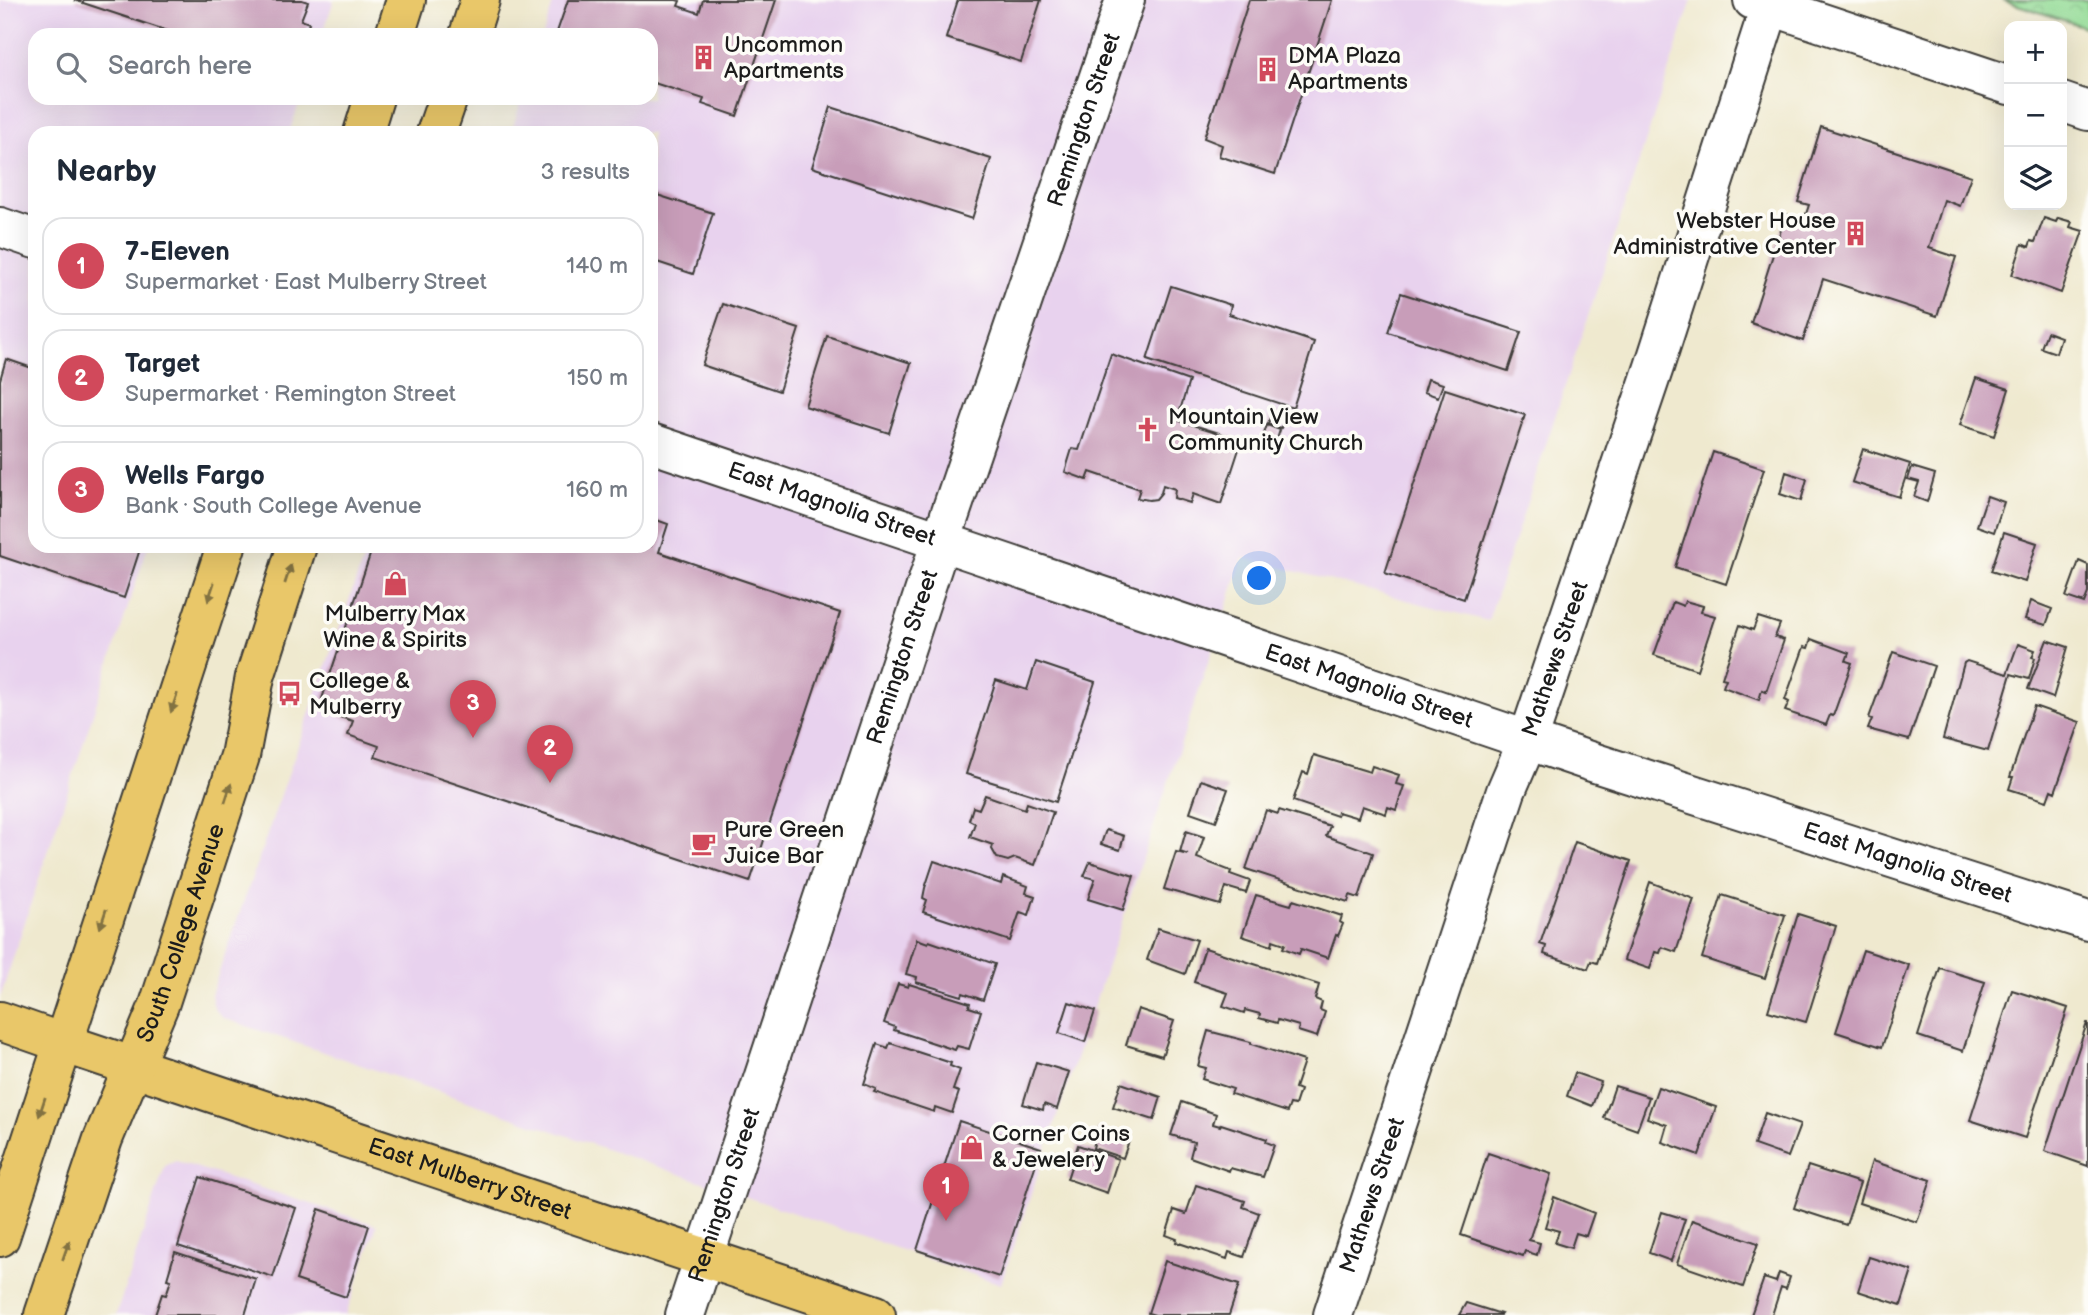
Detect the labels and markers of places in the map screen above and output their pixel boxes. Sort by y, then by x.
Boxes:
place label: Uncommon Apartments [724,31,844,85]
place label: DMA Plaza Apartments [1288,42,1408,96]
building icon: Uncommon Apartments [690,44,718,72]
building icon: DMA Plaza Apartments [1254,55,1282,83]
place label: Webster House Administrative Center [1614,207,1837,261]
building icon: Webster House Administrative Center [1842,220,1870,248]
place label: Mountain View Community Church [1168,403,1363,457]
church icon: Mountain View Community Church [1134,416,1162,444]
shop icon: Mulberry Max Wine & Spirits [381,570,409,598]
place label: Mulberry Max Wine & Spirits [323,600,467,654]
place label: College & Mulberry [309,667,411,721]
bus stop icon: College & Mulberry [275,680,303,708]
pin: 3 [450,680,496,738]
pin: 2 [527,725,573,783]
place label: Pure Green Juice Bar [724,816,844,870]
cafe icon: Pure Green Juice Bar [690,829,718,857]
place label: Corner Coins & Jewelery [992,1120,1130,1174]
shop icon: Corner Coins & Jewelery [958,1133,986,1161]
pin: 1 [923,1163,969,1221]

